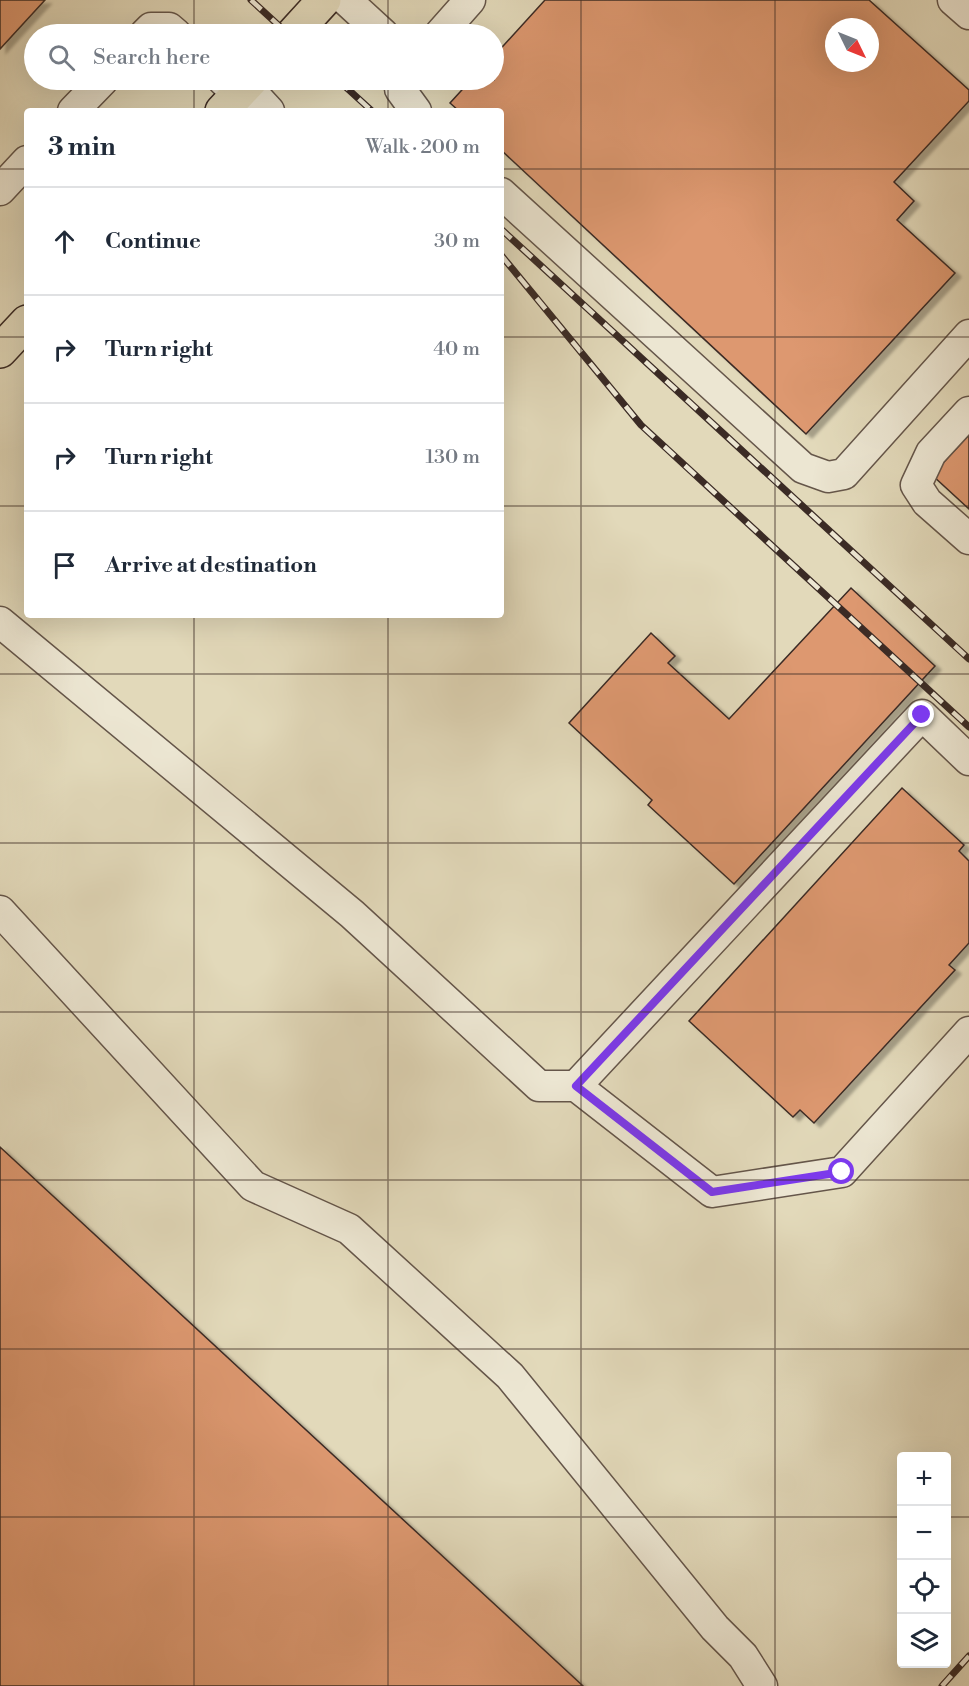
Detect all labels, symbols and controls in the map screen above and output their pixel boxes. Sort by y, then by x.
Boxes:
north arrow [825,18,879,72]
search box [24,24,504,90]
icon: search [45,41,78,74]
text: Search here [93,44,210,71]
text: 3 min [48,131,116,163]
text: Walk · 200 m [366,135,480,160]
icon: ahead [48,225,81,258]
text: Continue [105,228,201,255]
text: 30 m [434,229,480,254]
icon: right [48,333,81,366]
text: Turn right [105,336,213,363]
text: 40 m [433,337,480,362]
icon: right [48,441,81,474]
text: Turn right [105,444,213,471]
text: 130 m [425,445,480,470]
icon: arrive [48,549,81,582]
text: Arrive at destination [105,552,317,579]
route end [908,701,934,727]
route start [828,1158,854,1184]
map controls [897,1452,951,1668]
button: + [897,1452,951,1506]
button: − [897,1506,951,1560]
button: locate [897,1560,951,1614]
button: layers [897,1614,951,1668]

